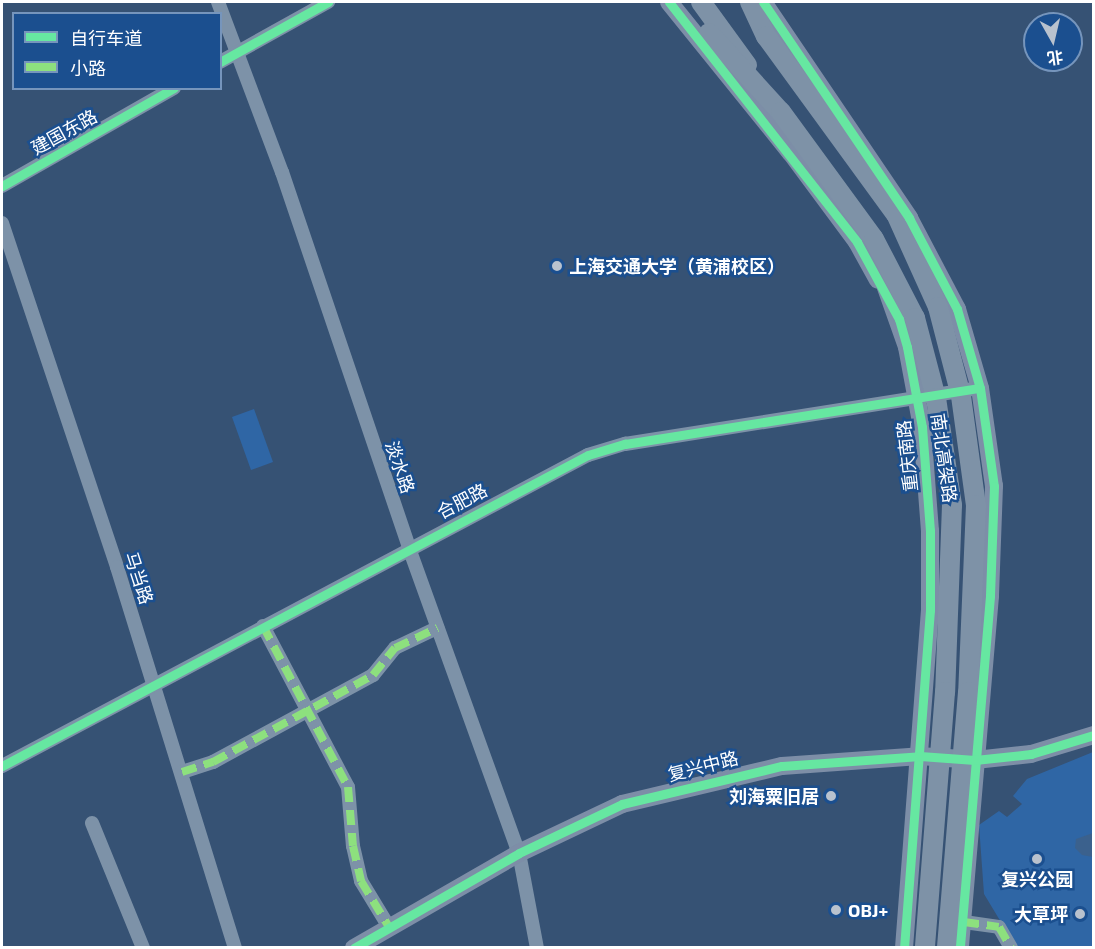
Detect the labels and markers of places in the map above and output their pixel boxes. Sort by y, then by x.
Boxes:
place label: 上海交通大学（黄浦校区） [569,255,785,277]
marker: 上海交通大学（黄浦校区） [550,259,564,273]
place label: 刘海粟旧居 [729,785,819,807]
marker: 刘海粟旧居 [824,789,838,803]
marker: 复兴公园 [1030,852,1044,866]
place label: 复兴公园 [1001,868,1073,890]
place label: OBJ+ [848,899,888,921]
marker: OBJ+ [829,903,843,917]
place label: 大草坪 [1014,903,1068,925]
marker: 大草坪 [1073,907,1087,921]

